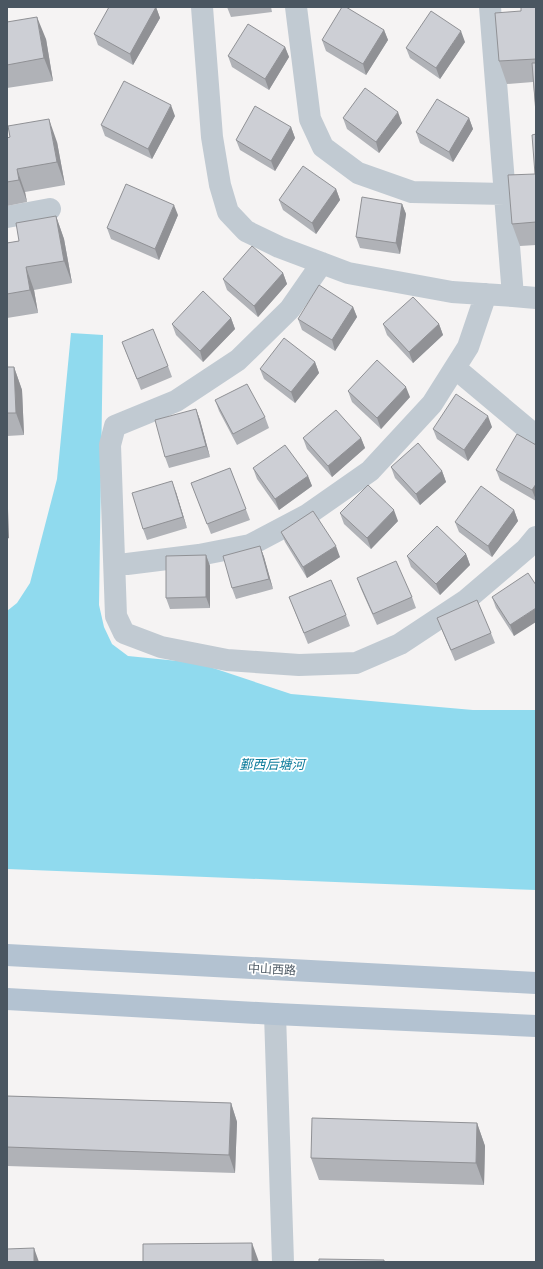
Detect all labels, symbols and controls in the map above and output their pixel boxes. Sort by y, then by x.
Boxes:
water label: 鄞西后塘河 [239,756,307,772]
street label: 中山西路 [248,960,296,978]

